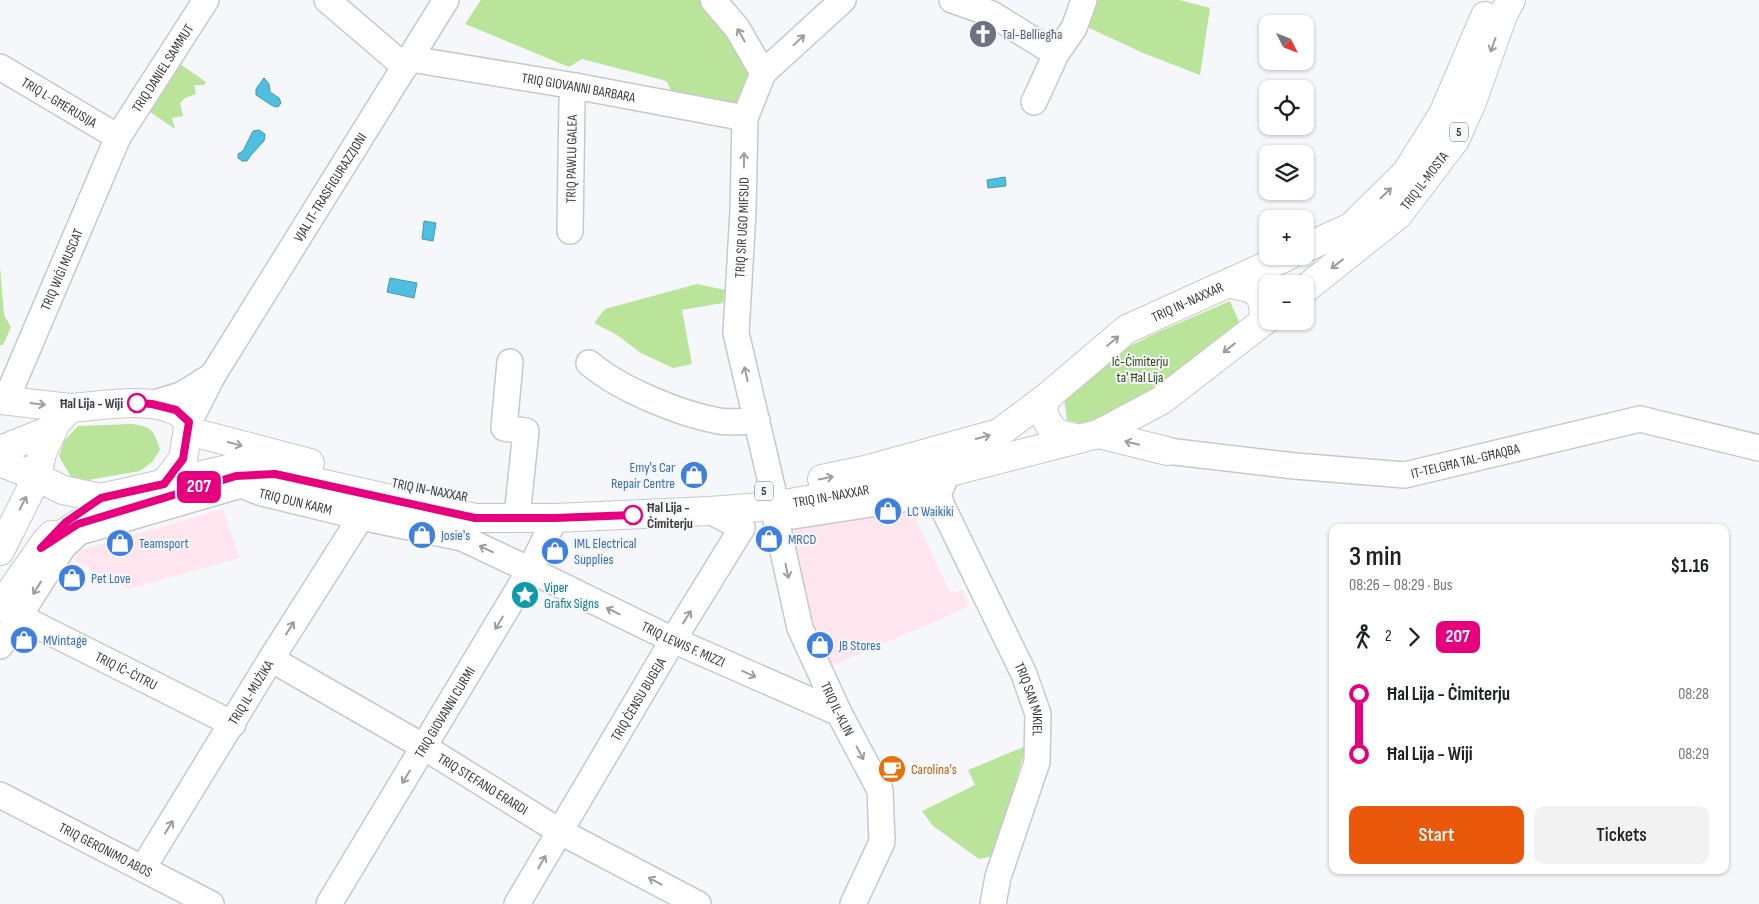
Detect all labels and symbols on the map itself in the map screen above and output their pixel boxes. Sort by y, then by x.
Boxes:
north arrow [1259,15,1314,70]
church icon: Tal-Belliegħa [968,19,998,49]
street label: TRIQ DANIEL SAMMUT [128,20,197,115]
place label: Tal-Belliegħa [1002,26,1062,43]
one-way arrow [736,28,746,42]
one-way arrow [793,34,805,46]
one-way arrow [1488,37,1497,52]
street label: TRIQ GIOVANNI BARBARA [520,69,638,106]
street label: TRIQ L-GĦERUSIJA [19,73,101,132]
street label: TRIQ PAWLU GALEA [562,114,580,203]
road number: 5 [1450,122,1468,142]
street label: VJAL IT-TRASFIGURAZZJONI [289,129,370,245]
street label: TRIQ IL-MOSTA [1397,147,1452,213]
one-way arrow [739,153,749,169]
street label: TRIQ SIR UGO MIFSUD [731,177,752,278]
one-way arrow [1379,187,1392,199]
street label: TRIQ WIĠI MUSCAT [37,226,87,313]
one-way arrow [1331,259,1344,270]
street label: TRIQ IN-NAXXAR [1149,278,1226,325]
one-way arrow [1107,336,1120,347]
one-way arrow [1222,343,1236,353]
park label: Iċ-Ċimiterju ta' Ħal Lija [1112,353,1169,386]
one-way arrow [741,366,750,382]
marker: Ħal Lija - Wiji [127,393,147,413]
place label: Ħal Lija - Wiji [60,395,123,412]
one-way arrow [30,399,46,409]
one-way arrow [975,432,991,441]
one-way arrow [1125,437,1141,447]
street label: IT-TELGĦA TAL-GĦAQBA [1409,439,1522,482]
one-way arrow [227,440,243,449]
place label: Emy's Car Repair Centre [611,459,675,492]
shop icon: Emy's Car Repair Centre [679,460,709,490]
line badge: 207 [170,471,228,503]
one-way arrow [818,472,834,482]
street label: TRIQ IN-NAXXAR [391,474,470,506]
street label: TRIQ IN-NAXXAR [792,481,871,511]
road number: 5 [755,482,773,501]
street label: TRIQ DUN KARM [257,484,334,518]
one-way arrow [19,496,28,511]
shop icon: LC Waikiki [873,496,903,526]
place label: Ħal Lija - Ċimiterju [647,499,693,532]
place label: LC Waikiki [907,503,954,520]
marker: Ħal Lija - Ċimiterju [623,505,643,525]
shop icon: Josie's [407,520,437,550]
shop icon: MRCD [754,524,784,554]
place label: Josie's [440,527,470,544]
shop icon: Teamsport [105,528,135,558]
place label: MRCD [788,531,816,548]
place label: Teamsport [139,535,189,552]
place label: IML Electrical Supplies [574,535,636,568]
shop icon: IML Electrical Supplies [540,536,570,566]
one-way arrow [479,544,494,554]
shop icon: Pet Love [57,563,87,593]
one-way arrow [783,563,792,579]
place label: Pet Love [91,570,131,587]
place label: Viper Grafix Signs [544,579,599,612]
place icon: Viper Grafix Signs [510,580,540,610]
one-way arrow [32,581,42,595]
one-way arrow [606,606,621,616]
one-way arrow [683,610,693,624]
one-way arrow [493,615,503,629]
street label: TRIQ LEWIS F. MIZZI [639,617,728,670]
one-way arrow [286,622,296,636]
shop icon: MVintage [9,625,39,655]
shop icon: JB Stores [805,630,835,660]
place label: MVintage [43,632,87,649]
place label: JB Stores [838,637,881,654]
street label: TRIQ IĊ-ĊITRU [92,648,160,693]
street label: TRIQ ĊENSU BUGEJA [607,654,670,744]
street label: TRIQ IL-MUŻIKA [224,656,277,728]
street label: TRIQ SAN MIKIEL [1011,659,1047,736]
street label: TRIQ GIOVANNI CURMI [411,663,478,761]
one-way arrow [741,670,756,680]
street label: TRIQ IL-KLIN [817,679,858,739]
one-way arrow [855,746,865,761]
street label: TRIQ STEFANO ERARDI [435,749,531,818]
cafe icon: Carolina's [877,754,907,784]
place label: Carolina's [911,761,957,778]
one-way arrow [400,769,410,783]
street label: TRIQ GERONIMO ABOS [56,818,155,881]
one-way arrow [164,820,174,834]
one-way arrow [537,855,547,869]
one-way arrow [648,876,663,885]

